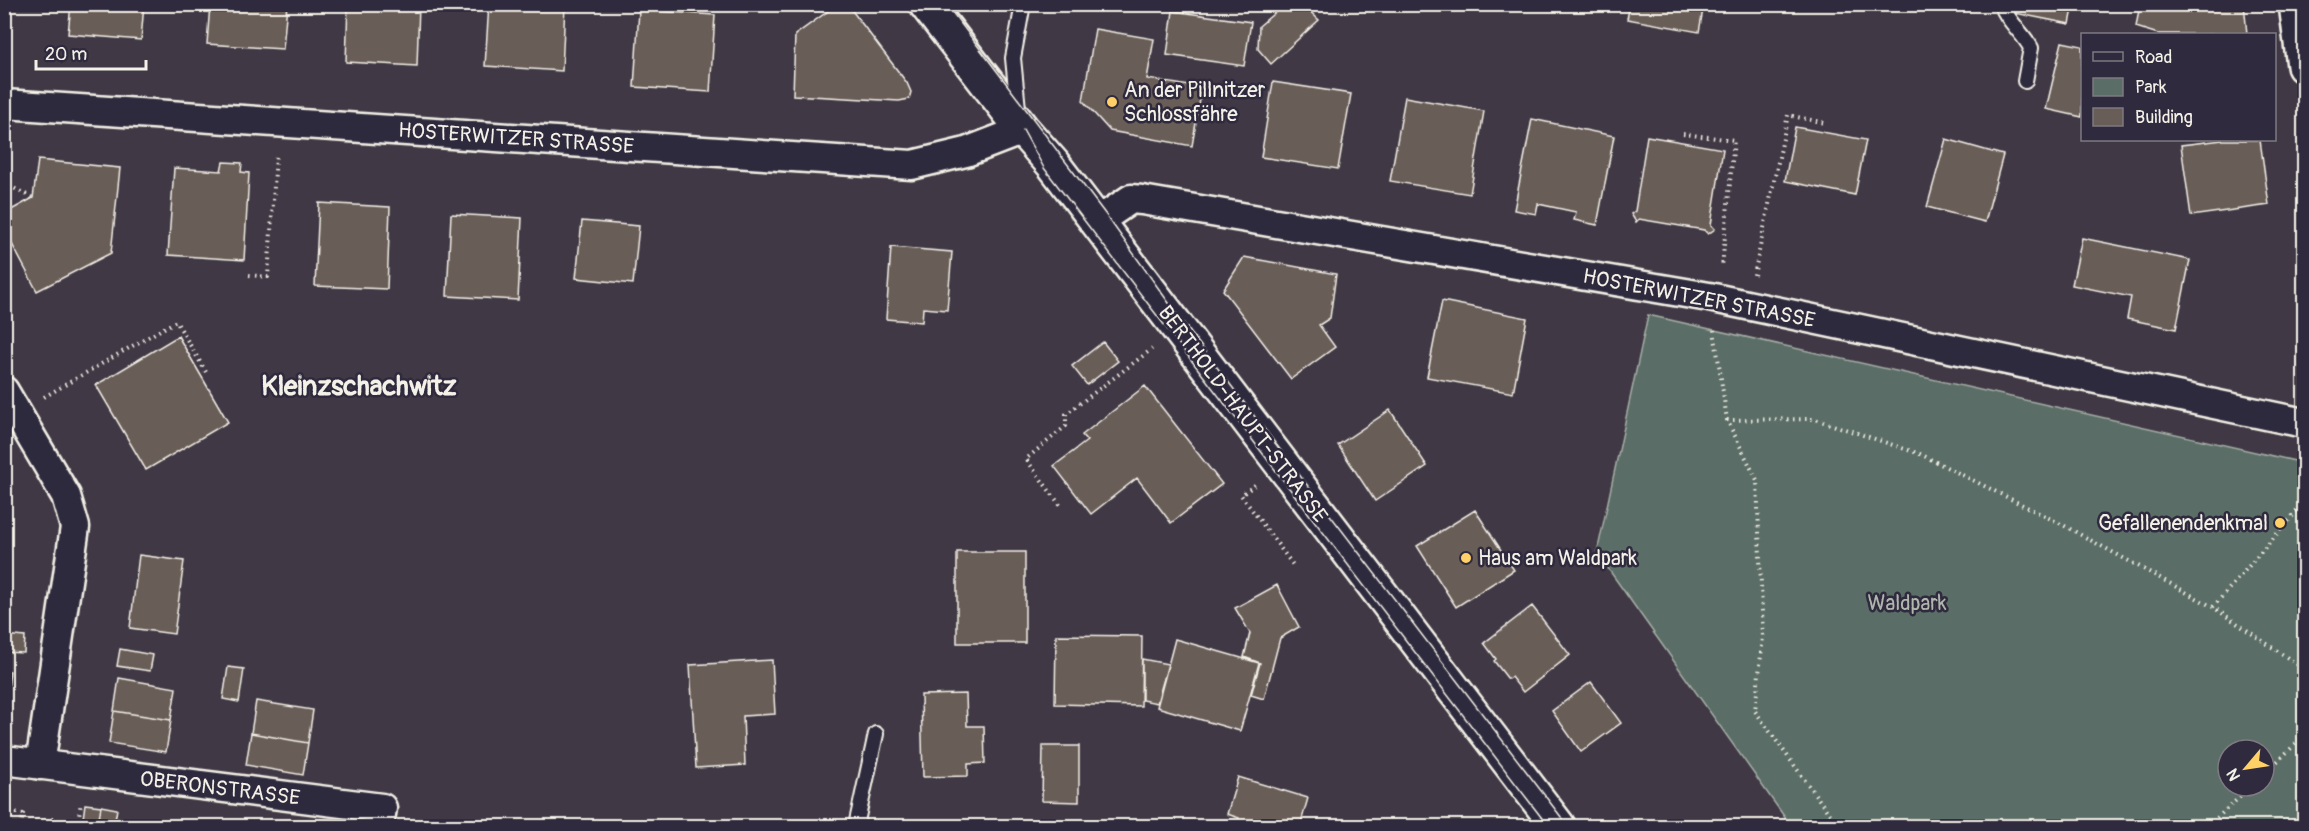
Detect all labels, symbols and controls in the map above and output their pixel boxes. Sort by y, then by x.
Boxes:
scale bar [36,33,146,71]
legend [2081,33,2276,141]
text: 20 m [45,43,87,66]
text: Road [2135,46,2172,69]
text: Park [2135,76,2167,99]
place label: An der Pillnitzer Schlossfähre [1124,77,1266,128]
marker: An der Pillnitzer Schlossfähre [1105,95,1119,109]
text: Building [2135,106,2193,129]
street label: HOSTERWITZER STRASSE [397,117,635,160]
street label: HOSTERWITZER STRASSE [1580,263,1817,334]
street label: BERTHOLD-HAUPT-STRASSE [1152,300,1333,528]
district label: Kleinzschachwitz [261,370,457,403]
place label: Gefallenendenkmal [2098,510,2268,537]
marker: Gefallenendenkmal [2273,516,2287,530]
place label: Haus am Waldpark [1478,545,1637,572]
marker: Haus am Waldpark [1459,551,1473,565]
park label: Waldpark [1868,590,1947,617]
north arrow [2216,738,2276,798]
street label: OBERONSTRASSE [138,765,302,812]
text: N [2222,765,2245,784]

